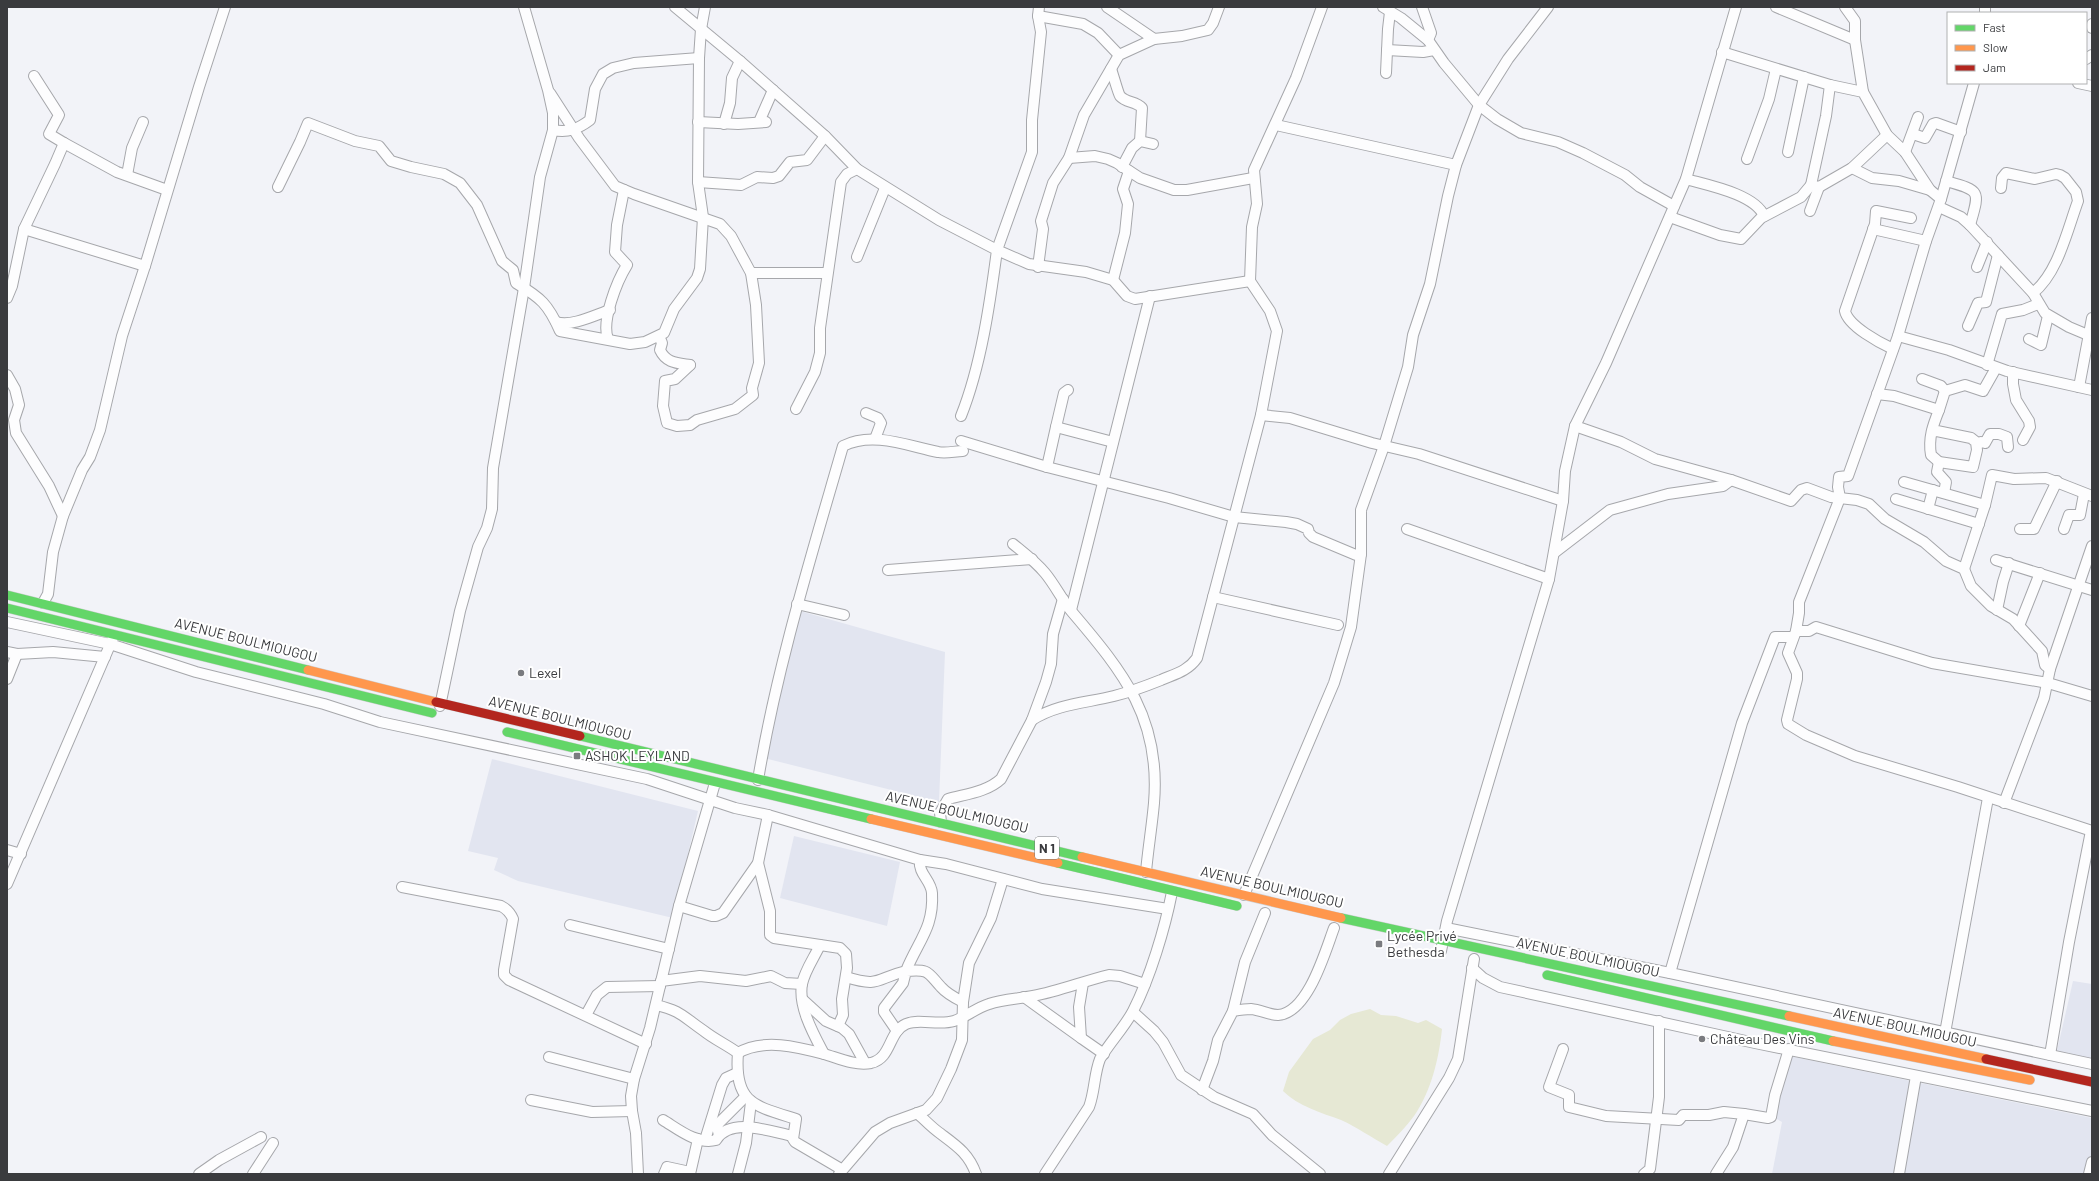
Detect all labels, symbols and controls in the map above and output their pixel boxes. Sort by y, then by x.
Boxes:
legend [1947,12,2087,84]
text: Fast [1983,20,2006,34]
text: Slow [1983,40,2008,54]
text: Jam [1983,60,2006,74]
street label: AVENUE BOULMIOUGOU [173,614,319,665]
place label: Lexel [529,664,561,681]
marker: Lexel [516,668,526,678]
street label: AVENUE BOULMIOUGOU [487,692,633,743]
place label: ASHOK LEYLAND [585,747,690,764]
marker: ASHOK LEYLAND [572,751,582,761]
street label: AVENUE BOULMIOUGOU [884,787,1030,836]
road number: N 1 [1035,837,1059,859]
street label: AVENUE BOULMIOUGOU [1199,862,1345,911]
place label: Lycée Privé Bethesda [1387,927,1457,960]
street label: AVENUE BOULMIOUGOU [1515,933,1661,980]
marker: Lycée Privé Bethesda [1374,939,1384,949]
street label: AVENUE BOULMIOUGOU [1832,1003,1978,1050]
place label: Château Des Vins [1710,1030,1815,1047]
marker: Château Des Vins [1697,1034,1707,1044]

